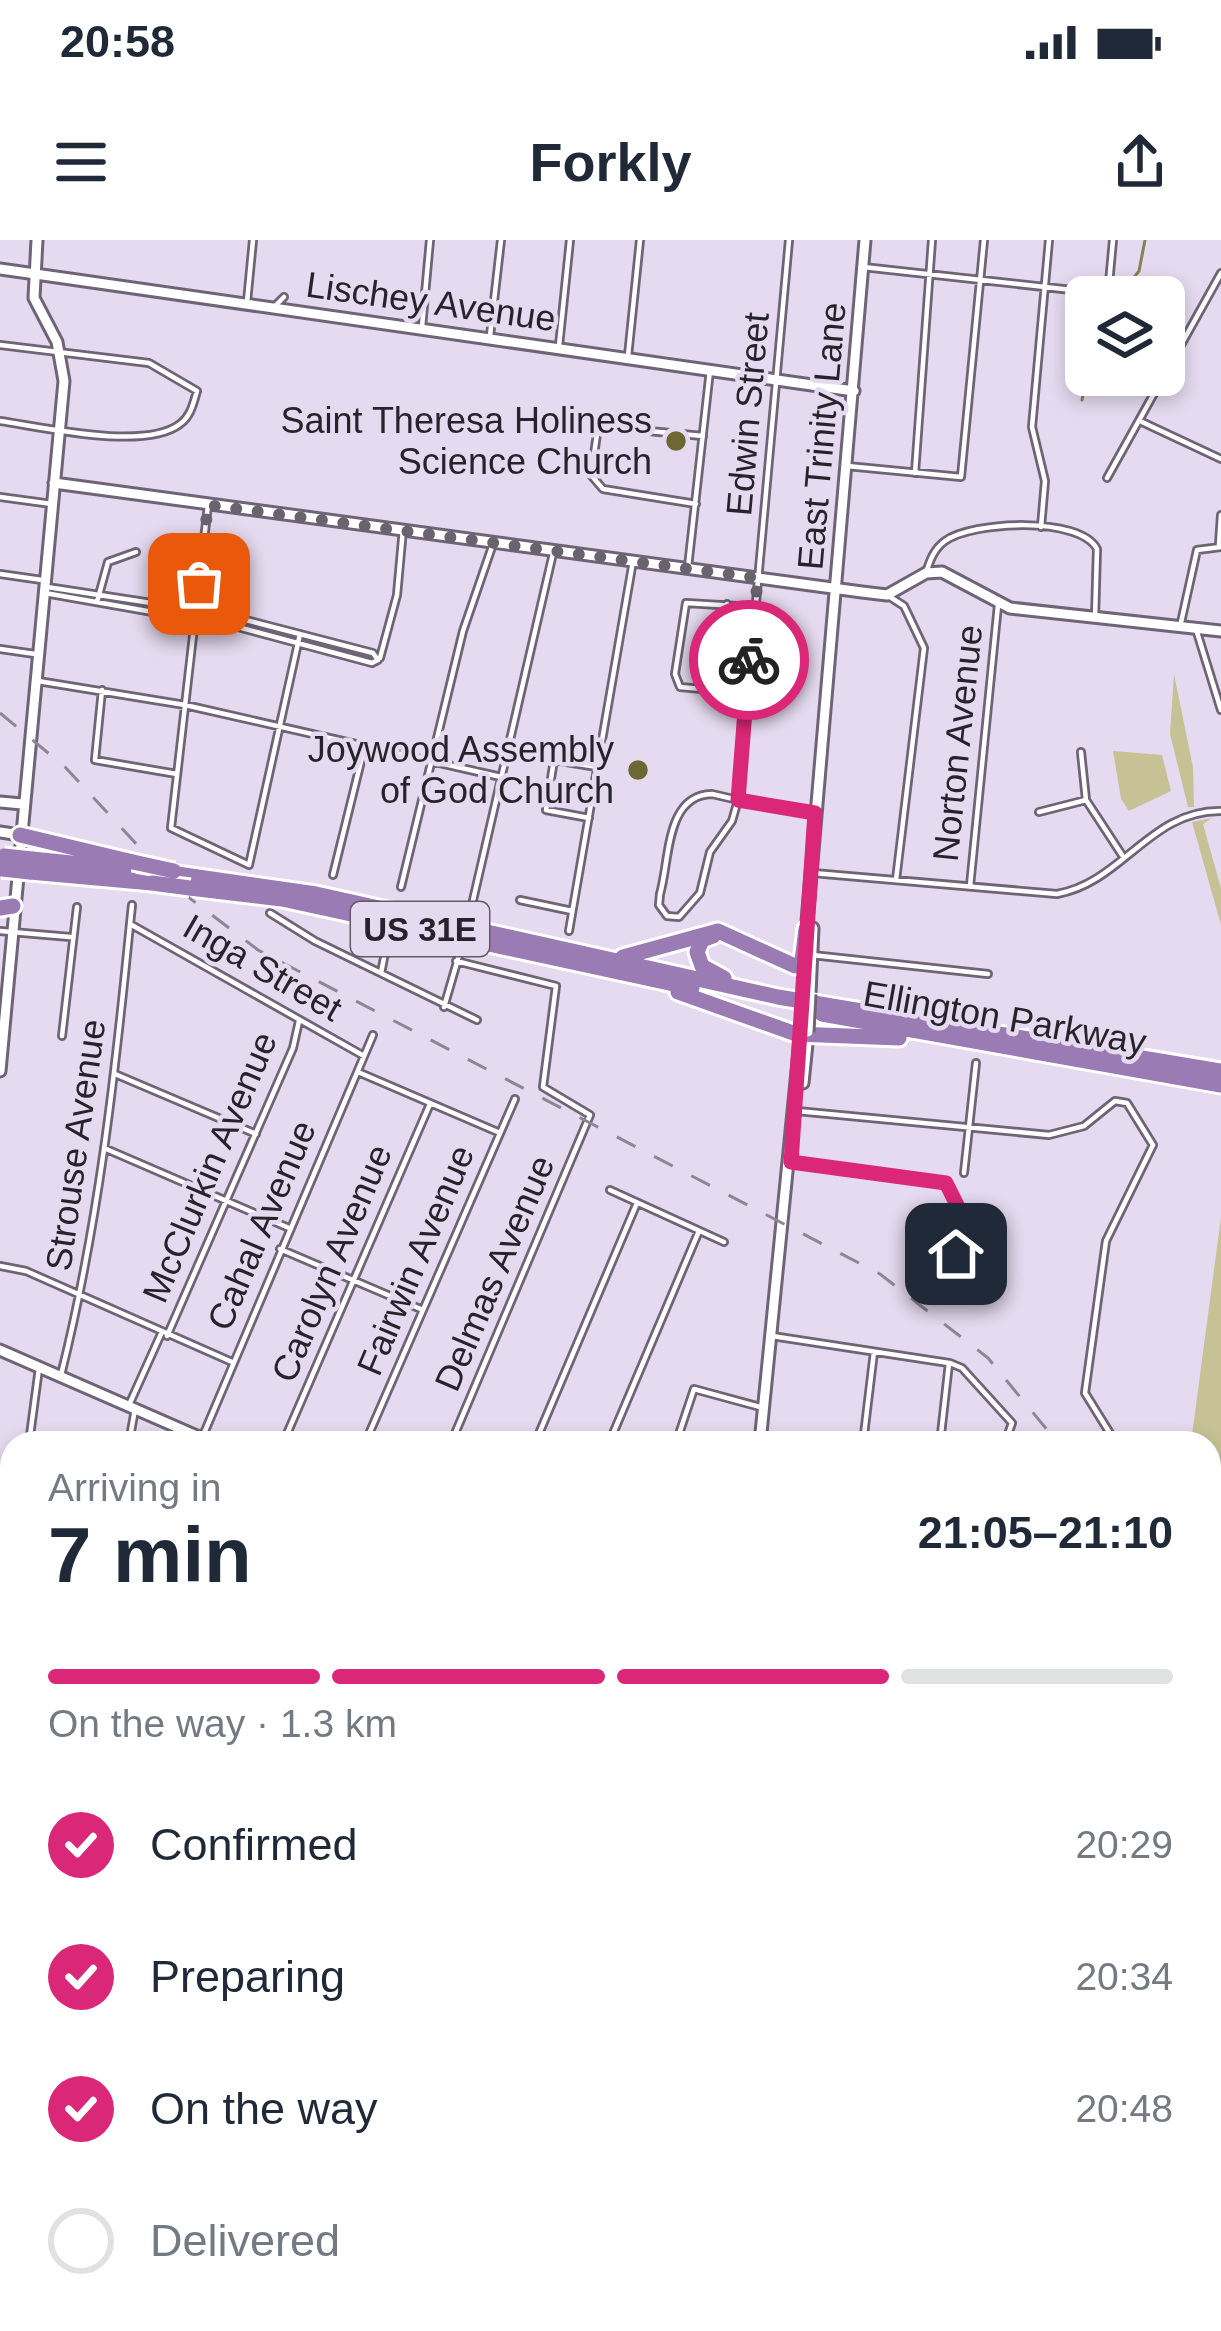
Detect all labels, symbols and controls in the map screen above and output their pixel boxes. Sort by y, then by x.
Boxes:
text: 20:58 [60,16,175,67]
icon: menu [48,129,114,195]
icon: share [1107,129,1173,195]
text: Forkly [529,132,692,192]
street label: Lischey Avenue [304,264,558,339]
map controls [1065,276,1185,396]
button: layers [1065,276,1185,396]
street label: East Trinity Lane [789,301,854,571]
street label: Edwin Street [718,311,777,517]
place label: Saint Theresa Holiness Science Church [280,400,652,482]
marker: Saint Theresa Holiness Science Church [663,428,689,454]
pin [148,533,250,635]
icon: bag [166,551,232,617]
courier [689,600,809,720]
street label: Norton Avenue [925,623,990,863]
icon: bike [716,627,782,693]
place label: Joywood Assembly of God Church [308,729,614,811]
marker: Joywood Assembly of God Church [625,757,651,783]
road number: US 31E [351,902,489,956]
street label: Inga Street [176,906,349,1029]
street label: Ellington Parkway [860,972,1149,1063]
street label: Strouse Avenue [38,1017,113,1273]
street label: McClurkin Avenue [134,1026,285,1308]
street label: Cahal Avenue [199,1114,324,1336]
street label: Carolyn Avenue [263,1139,400,1388]
street label: Fairwin Avenue [349,1139,482,1381]
street label: Delmas Avenue [426,1149,562,1397]
pin [905,1203,1007,1305]
icon: home [923,1221,989,1287]
text: Arriving in [48,1466,221,1509]
text: 21:05–21:10 [918,1507,1173,1558]
text: 7 min [48,1511,252,1599]
text: On the way · 1.3 km [48,1702,397,1745]
icon: check [48,1812,114,1878]
text: Confirmed [150,1819,358,1870]
text: 20:29 [1075,1823,1173,1866]
icon: check [48,1944,114,2010]
text: Preparing [150,1951,345,2002]
text: 20:34 [1075,1955,1173,1998]
icon: check [48,2076,114,2142]
text: On the way [150,2083,378,2134]
text: 20:48 [1075,2087,1173,2130]
text: Delivered [150,2215,340,2266]

